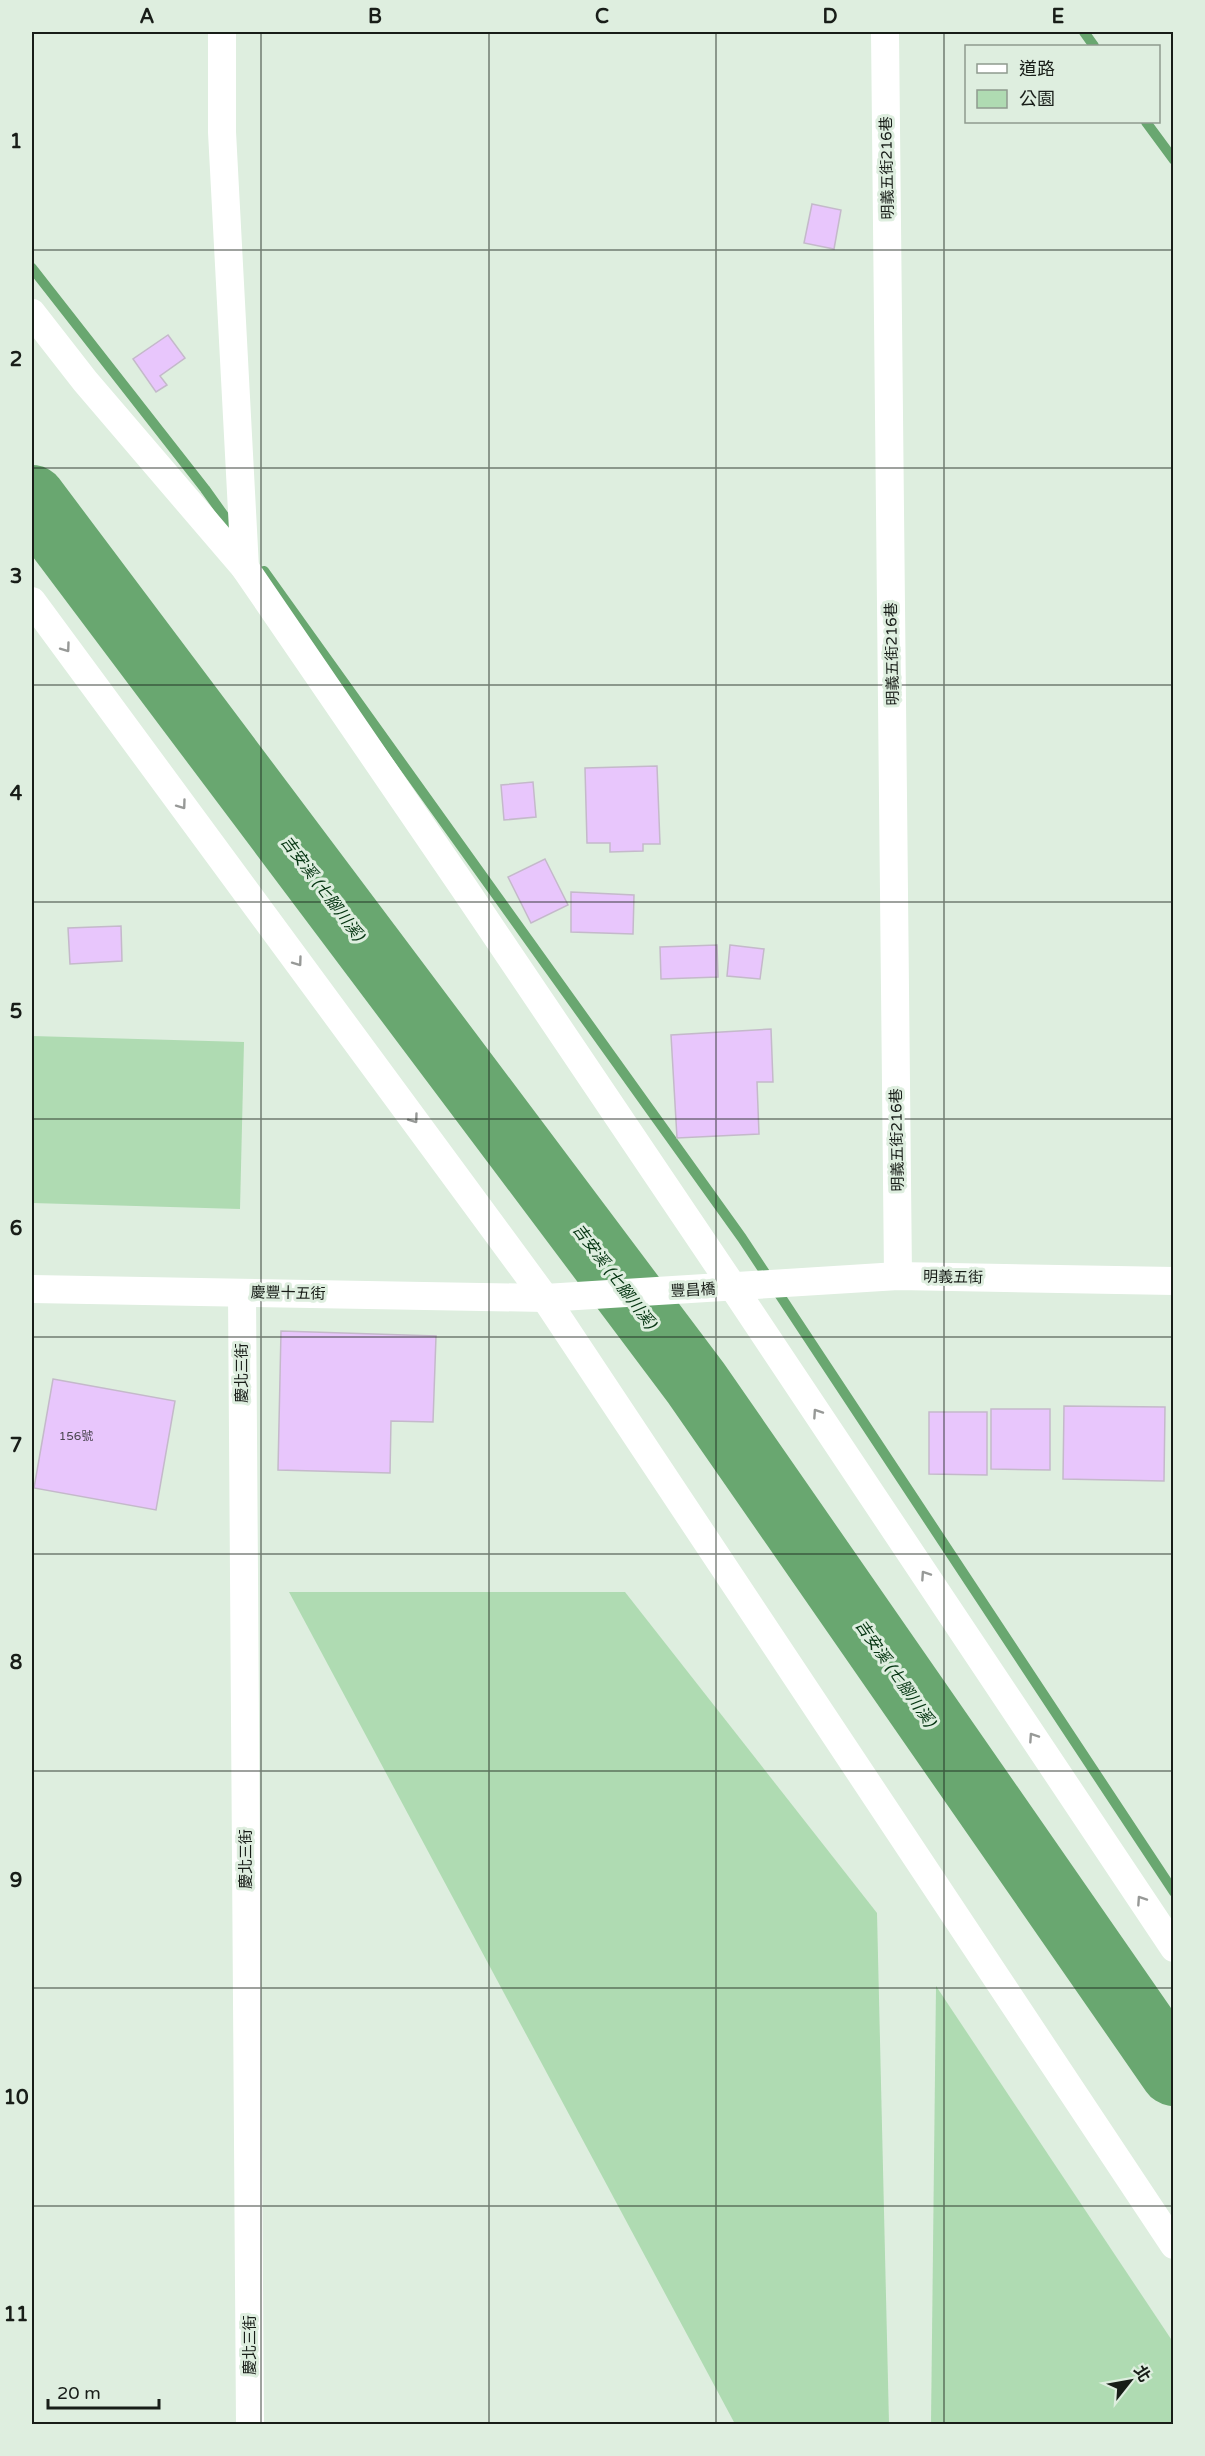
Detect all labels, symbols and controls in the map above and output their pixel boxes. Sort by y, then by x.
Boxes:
text: A [140,5,155,29]
text: B [368,5,382,29]
text: C [595,5,609,29]
text: D [822,5,838,29]
text: E [1052,5,1065,29]
legend [965,45,1160,123]
text: 道路 [1019,58,1055,80]
text: 公園 [1019,88,1055,110]
street label: 明義五街216巷 [877,116,897,220]
text: 1 [10,130,22,154]
text: 2 [10,348,22,372]
text: 3 [10,565,22,589]
street label: 明義五街216巷 [882,602,902,706]
one-way arrow [59,642,70,653]
text: 4 [10,782,23,806]
one-way arrow [175,799,186,810]
water label: 吉安溪 (七腳川溪) [276,832,369,946]
one-way arrow [291,956,302,967]
text: 5 [10,1000,22,1024]
street label: 明義五街216巷 [887,1088,907,1192]
one-way arrow [406,1112,417,1123]
text: 6 [10,1217,22,1241]
water label: 吉安溪 (七腳川溪) [568,1220,661,1334]
street label: 明義五街 [923,1267,983,1287]
street label: 豐昌橋 [670,1280,716,1300]
street label: 慶豐十五街 [250,1283,326,1303]
street label: 慶北三街 [233,1343,251,1403]
one-way arrow [813,1408,824,1419]
house number: 156號 [59,1429,93,1443]
text: 7 [10,1434,22,1458]
one-way arrow [921,1571,932,1582]
water label: 吉安溪 (七腳川溪) [851,1616,940,1732]
text: 8 [10,1651,22,1675]
one-way arrow [1029,1733,1040,1744]
street label: 慶北三街 [237,1829,255,1889]
text: 9 [10,1869,22,1893]
one-way arrow [1137,1895,1148,1906]
text: 10 [3,2086,29,2110]
text: 11 [3,2303,29,2327]
street label: 慶北三街 [241,2315,259,2375]
north arrow [1100,2351,1160,2411]
text: 北 [1129,2362,1155,2386]
scale bar [48,2372,159,2410]
text: 20 m [57,2382,101,2404]

